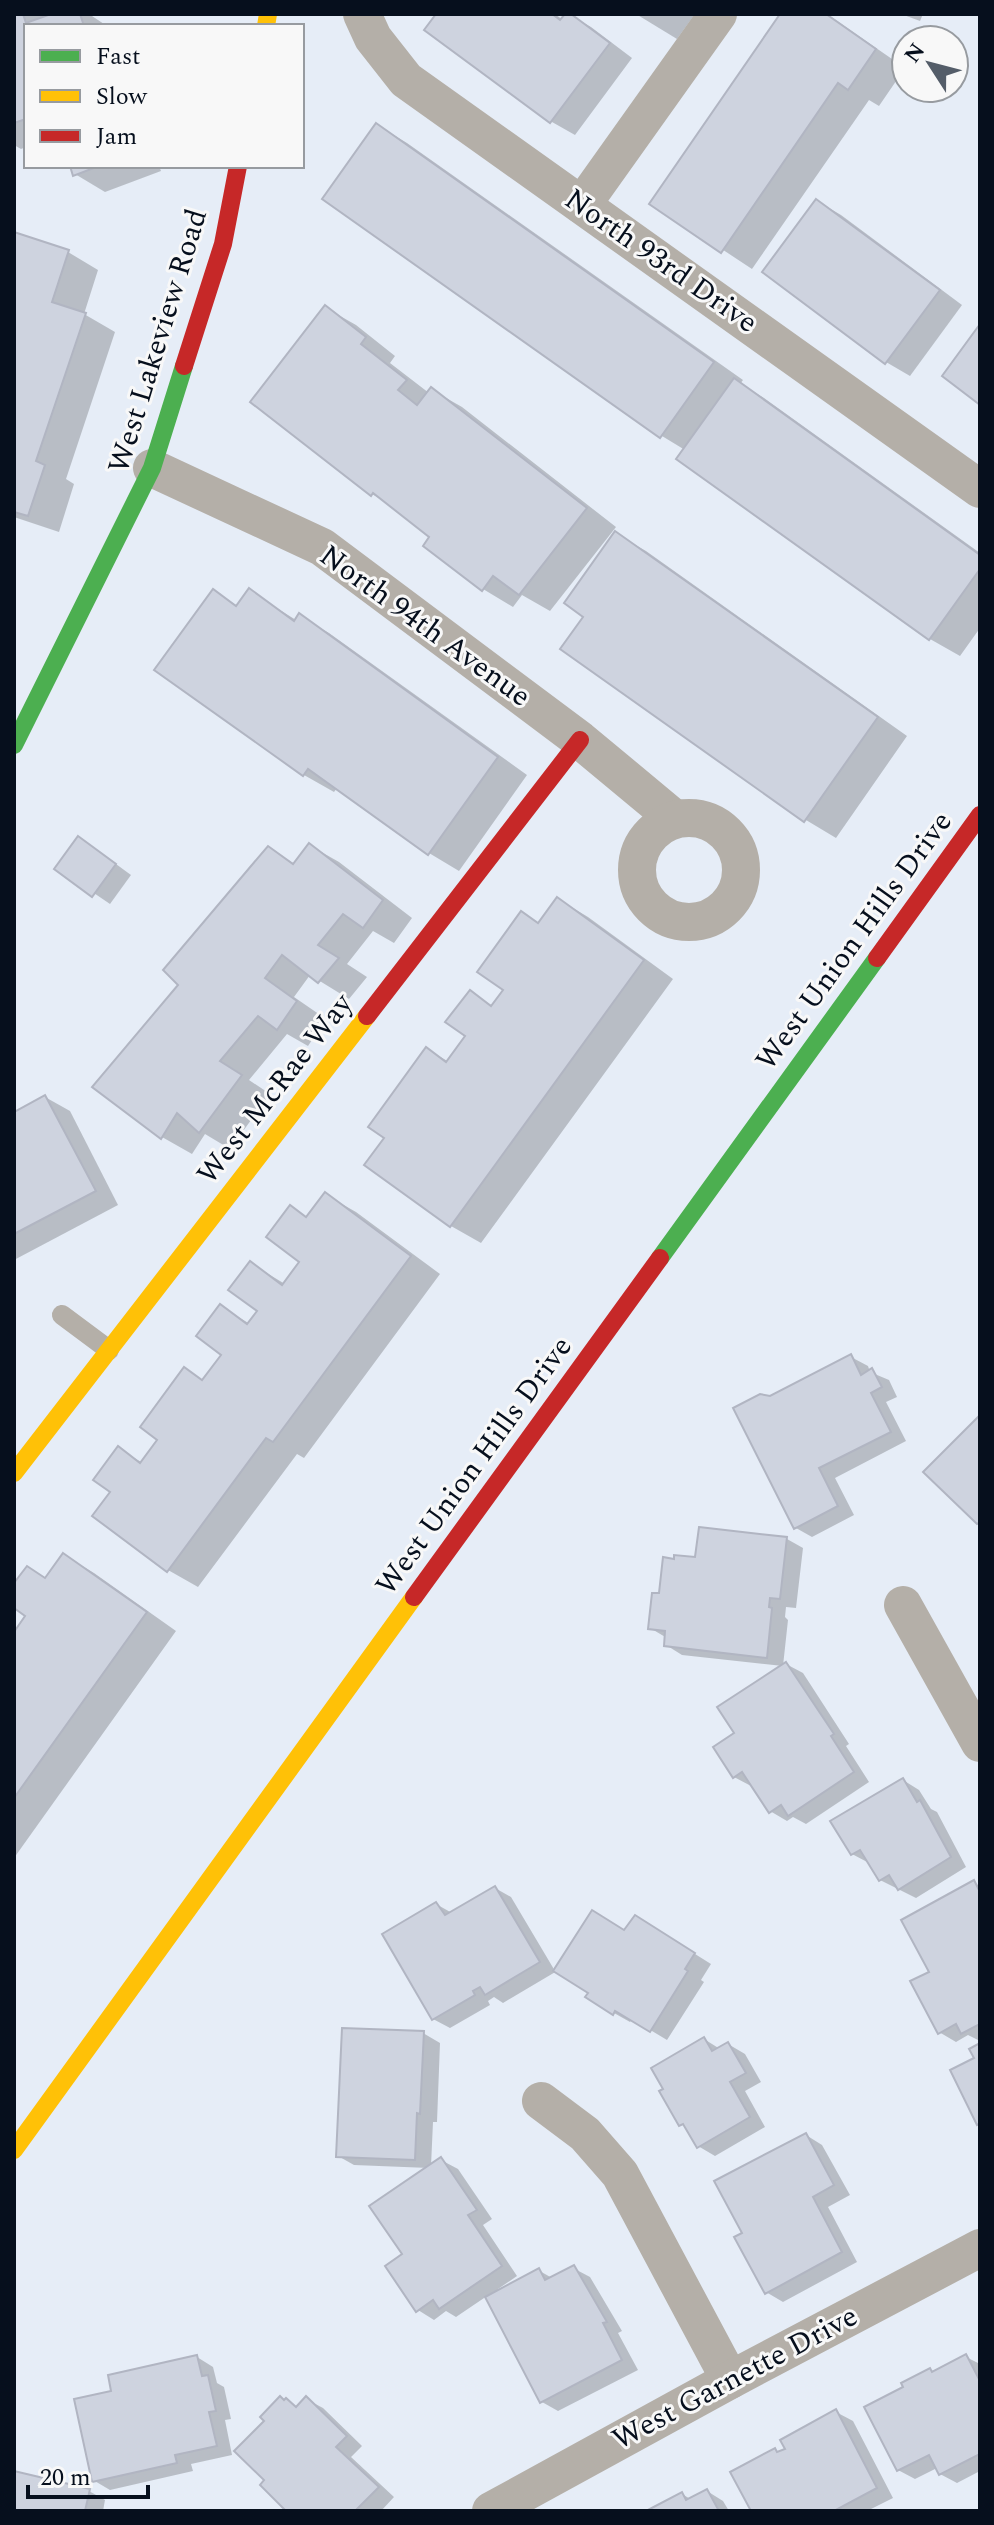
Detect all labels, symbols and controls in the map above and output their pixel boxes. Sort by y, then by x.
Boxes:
legend [24,24,304,168]
north arrow [890,24,970,104]
text: N [896,36,934,70]
text: Fast [96,39,141,75]
text: Slow [96,79,148,115]
text: Jam [96,119,137,155]
street label: North 93rd Drive [555,177,767,345]
street label: West Lakeview Road [96,203,220,479]
street label: North 94th Avenue [309,533,541,719]
street label: West Union Hills Drive [744,802,964,1080]
street label: West McRae Way [186,982,365,1195]
street label: West Union Hills Drive [364,1327,584,1605]
street label: West Garnette Drive [604,2294,866,2462]
scale bar [28,2449,148,2499]
text: 20 m [40,2460,91,2496]

